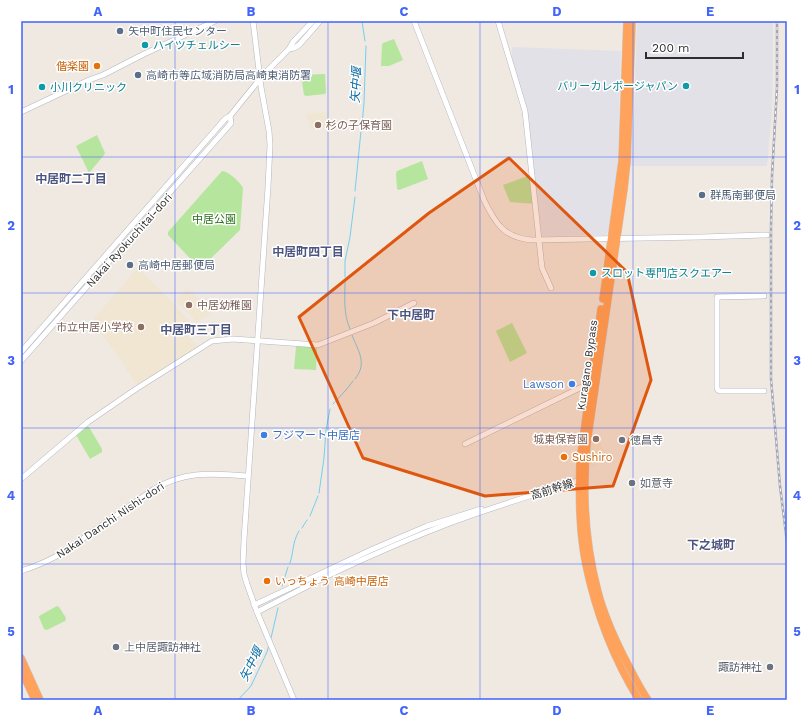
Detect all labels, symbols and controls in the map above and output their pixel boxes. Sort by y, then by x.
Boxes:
text: A [94,4,103,19]
text: B [247,4,256,19]
text: C [400,4,409,19]
text: D [552,4,562,19]
text: E [706,4,714,19]
place label: 矢中町住民センター [128,25,227,38]
marker: 矢中町住民センター [115,26,125,36]
scale bar [646,34,743,60]
place label: ハイツチェルシー [153,39,241,52]
marker: ハイツチェルシー [140,40,150,50]
text: 200 m [652,41,689,55]
place label: 偕楽園 [56,60,89,73]
marker: 偕楽園 [92,61,102,71]
water label: 矢中堰 [348,65,364,103]
place label: 高崎市等広域消防局高崎東消防署 [146,69,311,82]
marker: 高崎市等広域消防局高崎東消防署 [133,70,143,80]
place label: バリーカレボージャパン [557,80,678,93]
place label: 小川クリニック [50,81,127,94]
marker: バリーカレボージャパン [681,81,691,91]
text: 1 [8,82,14,97]
marker: 小川クリニック [37,82,47,92]
text: 1 [794,82,800,97]
place label: 杉の子保育園 [326,119,392,132]
marker: 杉の子保育園 [313,120,323,130]
district label: 中居町二丁目 [35,172,107,186]
place label: 群馬南郵便局 [710,189,776,202]
marker: 群馬南郵便局 [697,190,707,200]
street label: Nakai Ryokuchitai-dori [84,191,175,290]
park label: 中居公園 [192,213,236,226]
text: 2 [7,218,15,233]
text: 2 [793,218,801,233]
district label: 中居町四丁目 [272,245,344,259]
place label: 高崎中居郵便局 [138,259,215,272]
marker: 高崎中居郵便局 [125,260,135,270]
place label: スロット専門店スクエアー [601,267,732,280]
marker: スロット専門店スクエアー [588,268,598,278]
place label: 中居幼稚園 [197,299,252,312]
marker: 中居幼稚園 [184,300,194,310]
district label: 下中居町 [387,308,435,322]
street label: Kuragano Bypass [575,319,600,411]
place label: 市立中居小学校 [56,321,133,334]
marker: 市立中居小学校 [136,322,146,332]
district label: 中居町三丁目 [160,323,232,337]
text: 3 [7,353,15,368]
text: 3 [793,353,801,368]
place label: Lawson [523,378,564,391]
marker: Lawson [567,379,577,389]
place label: フジマート中居店 [272,429,360,442]
marker: フジマート中居店 [259,430,269,440]
place label: 城東保育園 [533,433,588,446]
marker: 城東保育園 [591,434,601,444]
place label: 徳昌寺 [630,434,663,447]
marker: 徳昌寺 [617,435,627,445]
place label: Sushiro [572,451,612,464]
marker: Sushiro [559,452,569,462]
street label: 高前幹線 [529,476,575,502]
place label: 如意寺 [640,477,673,490]
marker: 如意寺 [627,478,637,488]
street label: Nakai Danchi Nishi-dori [54,479,167,561]
text: 4 [7,488,16,503]
text: 4 [793,488,802,503]
district label: 下之城町 [687,538,735,552]
place label: いっちょう 高崎中居店 [275,575,389,588]
marker: いっちょう 高崎中居店 [262,576,272,586]
text: 5 [7,624,15,639]
text: 5 [793,624,801,639]
place label: 上中居諏訪神社 [124,641,201,654]
marker: 上中居諏訪神社 [111,642,121,652]
water label: 矢中堰 [237,643,266,683]
place label: 諏訪神社 [718,661,762,674]
marker: 諏訪神社 [765,662,775,672]
text: A [94,703,103,718]
text: B [247,703,256,718]
text: C [400,703,409,718]
text: D [552,703,562,718]
text: E [706,703,714,718]

